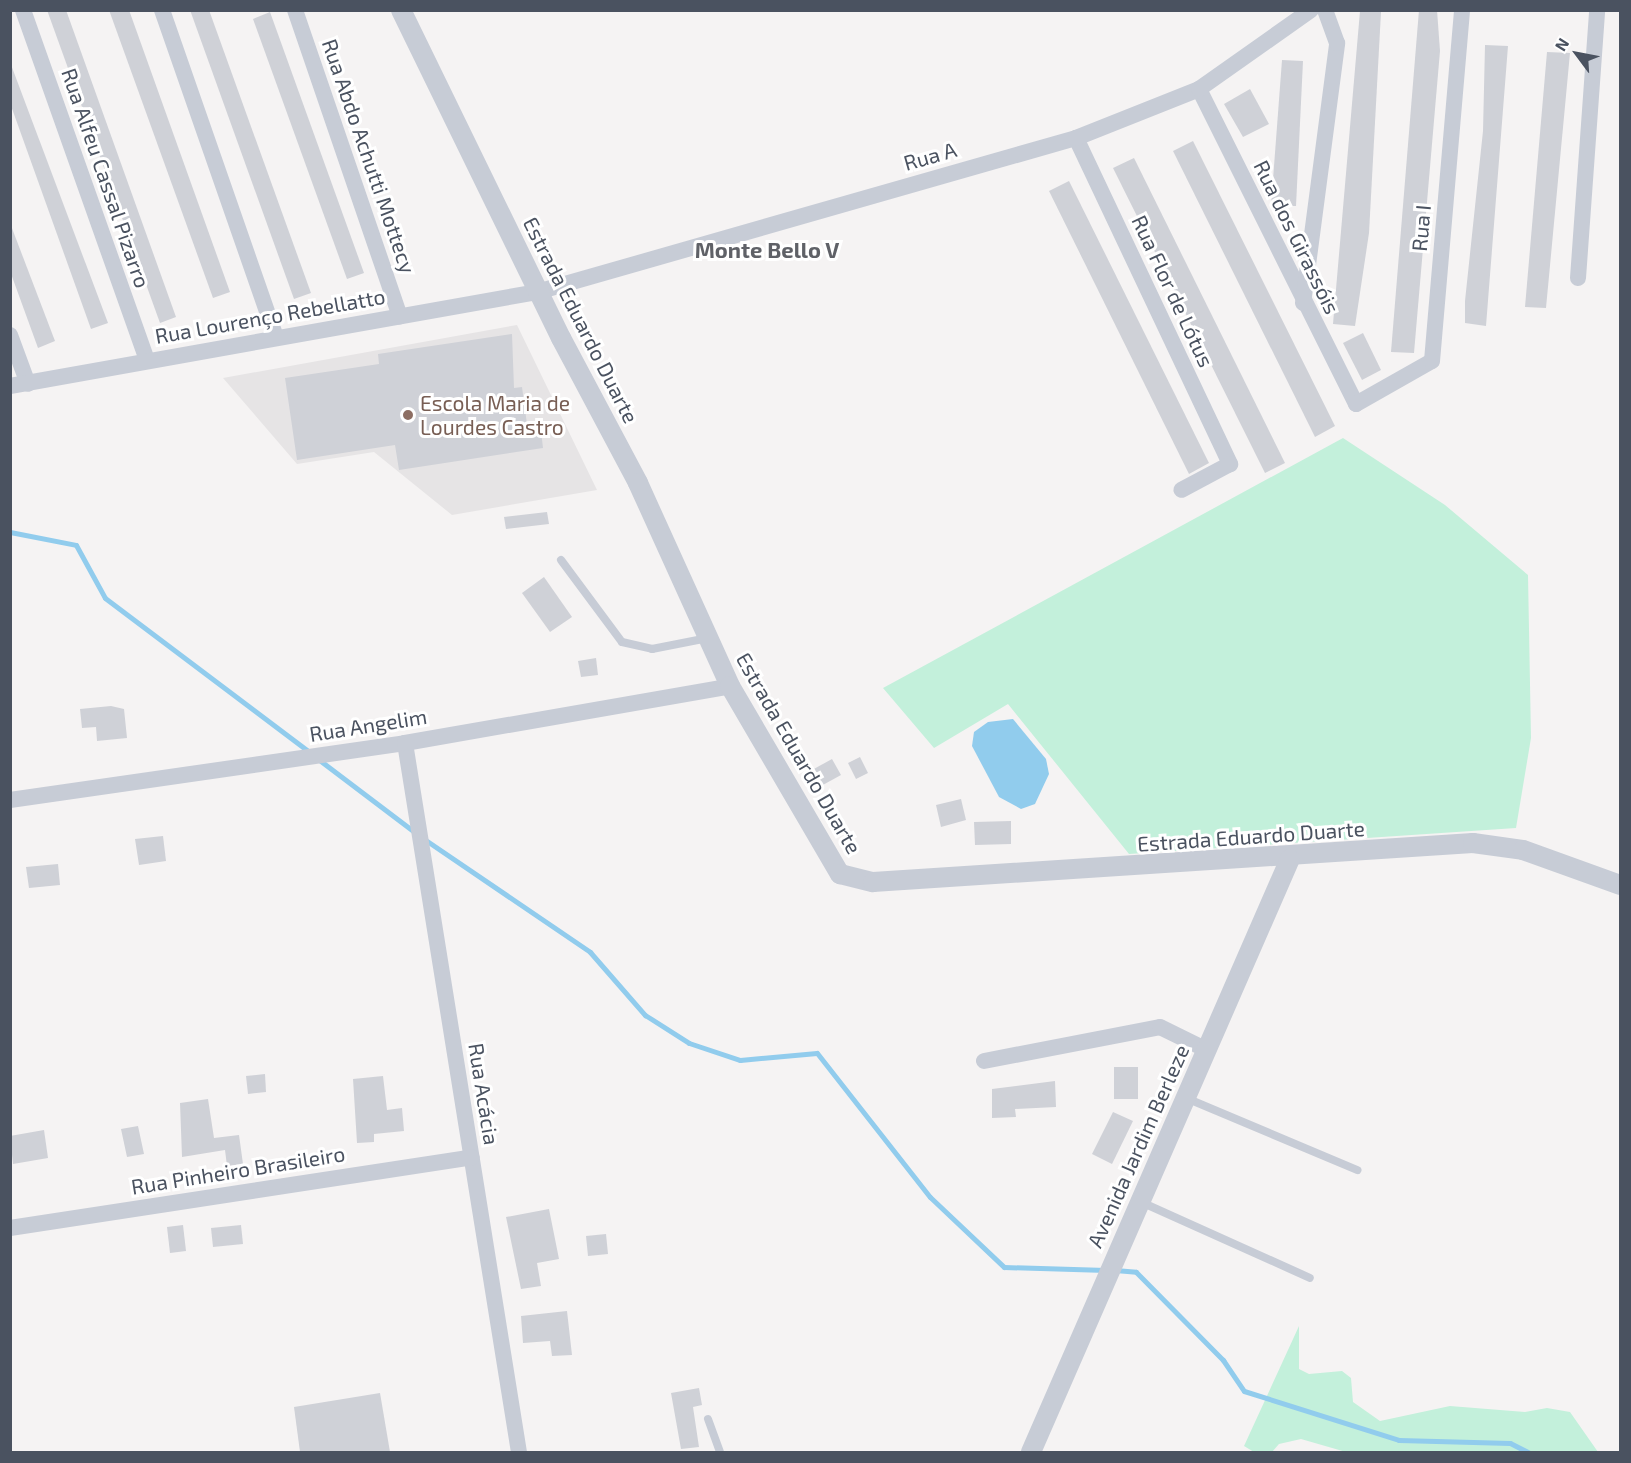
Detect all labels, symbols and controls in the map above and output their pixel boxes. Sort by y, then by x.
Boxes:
north arrow [1547,24,1607,84]
text: N [1550,34,1572,54]
street label: Rua Abdo Achutti Mottecy [317,35,421,277]
street label: Rua Alfeu Cassal Pizarro [56,64,156,292]
street label: Rua A [900,136,960,176]
street label: Rua dos Girassóis [1249,156,1345,318]
street label: Rua I [1406,204,1436,252]
street label: Rua Flor de Lótus [1127,211,1219,371]
street label: Estrada Eduardo Duarte [518,213,644,427]
district label: Monte Bello V [694,237,840,263]
street label: Rua Lourenço Rebellatto [153,283,387,349]
place label: Escola Maria de Lourdes Castro [420,390,570,440]
marker: Escola Maria de Lourdes Castro [401,408,415,422]
street label: Estrada Eduardo Duarte [731,648,867,858]
street label: Rua Angelim [307,703,429,747]
street label: Estrada Eduardo Duarte [1136,815,1366,857]
street label: Avenida Jardim Berleze [1082,1040,1194,1252]
street label: Rua Acácia [463,1041,505,1147]
street label: Rua Pinheiro Brasileiro [129,1141,347,1199]

